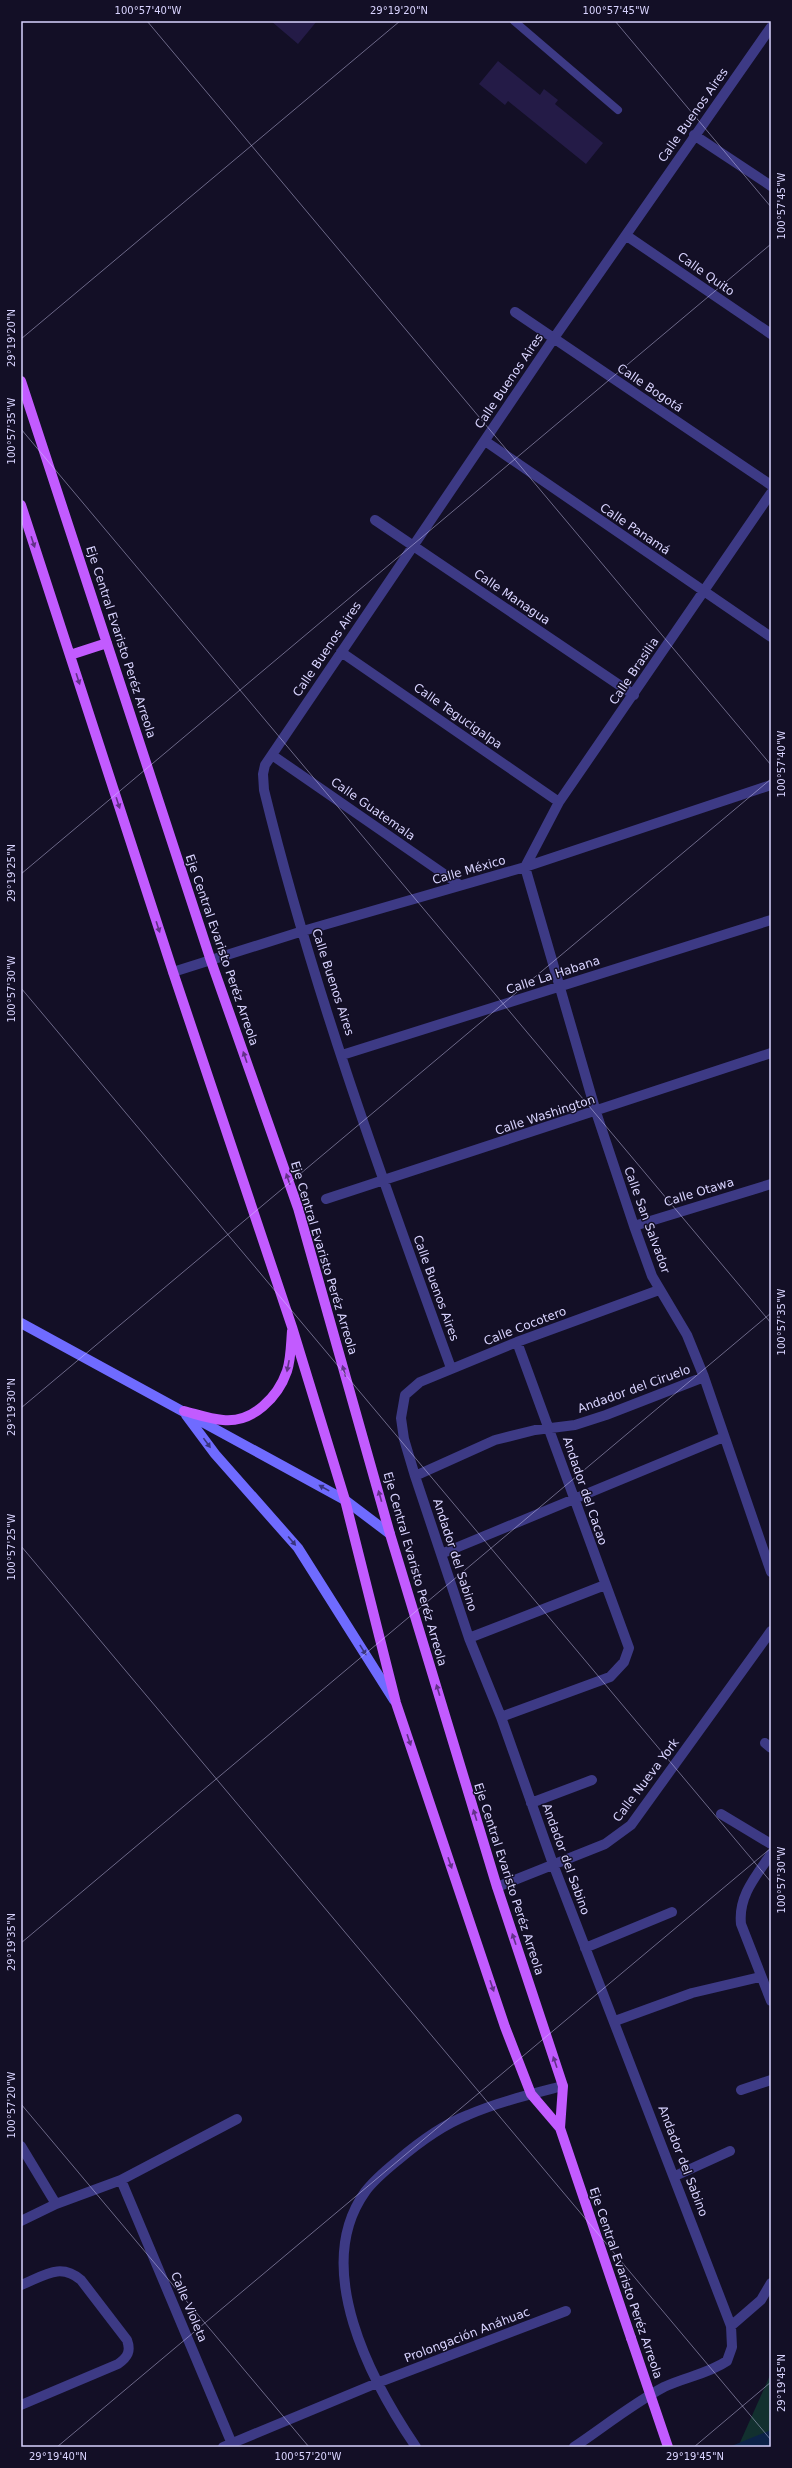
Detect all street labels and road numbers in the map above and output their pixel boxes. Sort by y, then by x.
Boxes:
street label: Calle Buenos Aires [655,65,731,165]
street label: Calle Quito [675,249,737,299]
street label: Calle Buenos Aires [472,331,546,431]
street label: Calle Bogotá [614,361,686,415]
street label: Calle Panamá [597,500,673,558]
street label: Eje Central Evaristo Peréz Arreola [83,544,159,740]
street label: Calle Managua [471,566,553,628]
street label: Calle Buenos Aires [290,599,364,699]
street label: Calle Brasilia [606,635,662,707]
street label: Calle Tegucigalpa [411,680,505,752]
street label: Calle Guatemala [328,775,418,843]
street label: Eje Central Evaristo Peréz Arreola [183,852,261,1048]
street label: Calle México [431,853,507,887]
street label: Calle Buenos Aires [309,927,357,1037]
street label: Calle La Habana [504,953,602,997]
street label: Calle Washington [493,1092,597,1138]
street label: Eje Central Evaristo Peréz Arreola [288,1160,360,1356]
street label: Calle San Salvador [621,1165,673,1275]
street label: Calle Otawa [662,1175,736,1209]
street label: Calle Buenos Aires [410,1233,462,1343]
street label: Calle Cocotero [482,1304,568,1348]
street label: Andador del Ciruelo [576,1362,692,1416]
street label: Andador del Cacao [560,1435,610,1547]
street label: Eje Central Evaristo Peréz Arreola [381,1470,449,1668]
street label: Andador del Sabino [430,1497,480,1613]
street label: Calle Nueva York [610,1735,682,1824]
street label: Eje Central Evaristo Peréz Arreola [471,1781,547,1977]
street label: Andador del Sabino [539,1801,593,1917]
street label: Andador del Sabino [655,2104,711,2218]
street label: Eje Central Evaristo Peréz Arreola [587,2185,665,2381]
street label: Calle Violeta [168,2270,210,2344]
street label: Prolongación Anáhuac [402,2305,532,2365]

